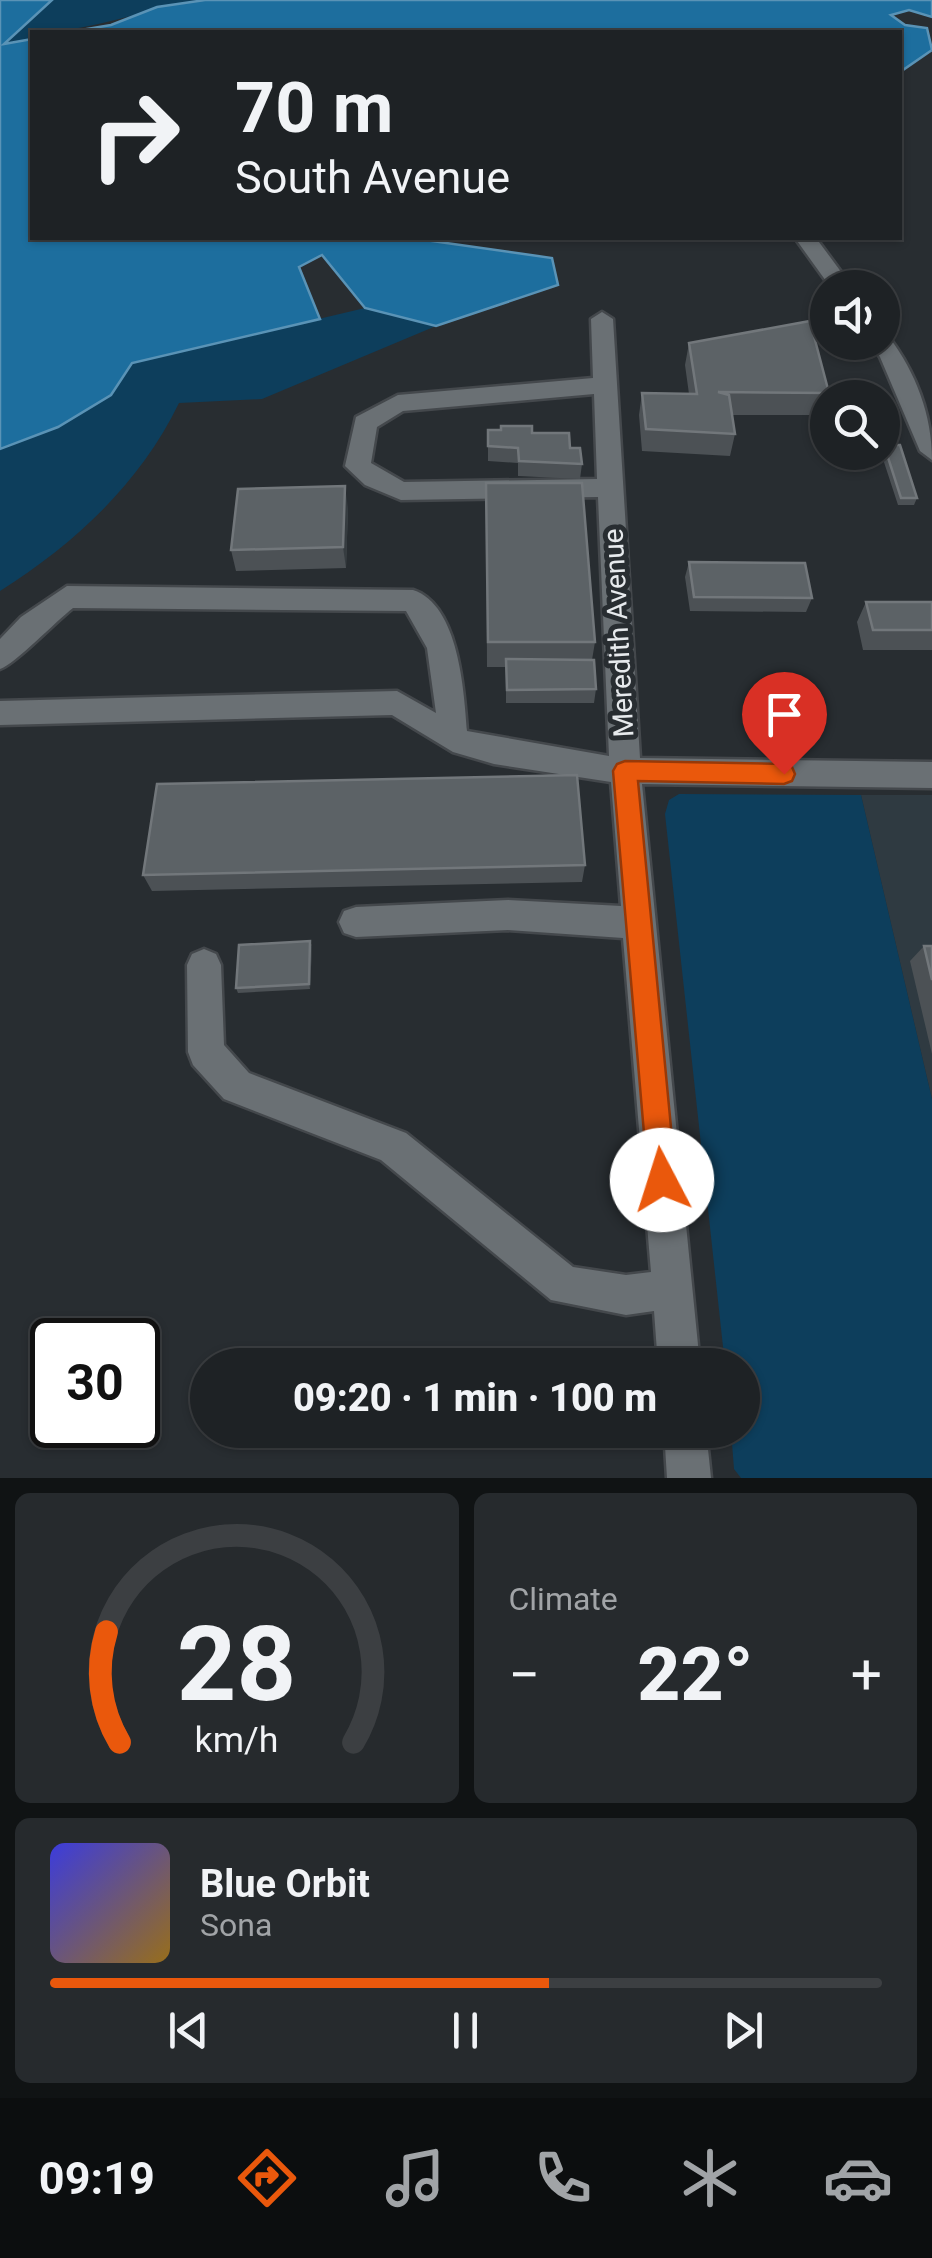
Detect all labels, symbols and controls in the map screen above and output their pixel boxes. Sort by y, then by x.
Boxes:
text: 70 m [235,67,393,149]
icon: right [70,70,200,200]
text: South Avenue [235,151,510,204]
map controls [810,270,900,470]
button: sound [810,270,900,360]
button: search [810,380,900,470]
street label: Meredith Avenue [597,528,640,738]
pin [742,672,827,775]
icon: arrive [757,687,812,742]
position arrow [610,1128,714,1232]
speed limit sign: 30 [30,1318,160,1448]
text: 09:20 · 1 min · 100 m [293,1376,657,1420]
text: Climate [509,1580,618,1618]
text: 28 [177,1604,296,1725]
text: 22° [637,1630,753,1718]
text: − [509,1643,540,1707]
text: + [851,1643,882,1707]
text: km/h [195,1719,279,1761]
text: Blue Orbit [200,1862,370,1906]
text: Sona [200,1906,272,1944]
icon: previous [161,2003,216,2058]
icon: pause [438,2003,493,2058]
icon: next [716,2003,771,2058]
icon: directions [232,2143,302,2213]
icon: music [380,2143,450,2213]
icon: phone [528,2143,598,2213]
icon: climate [675,2143,745,2213]
icon: car [823,2143,893,2213]
text: 09:19 [39,2152,155,2205]

